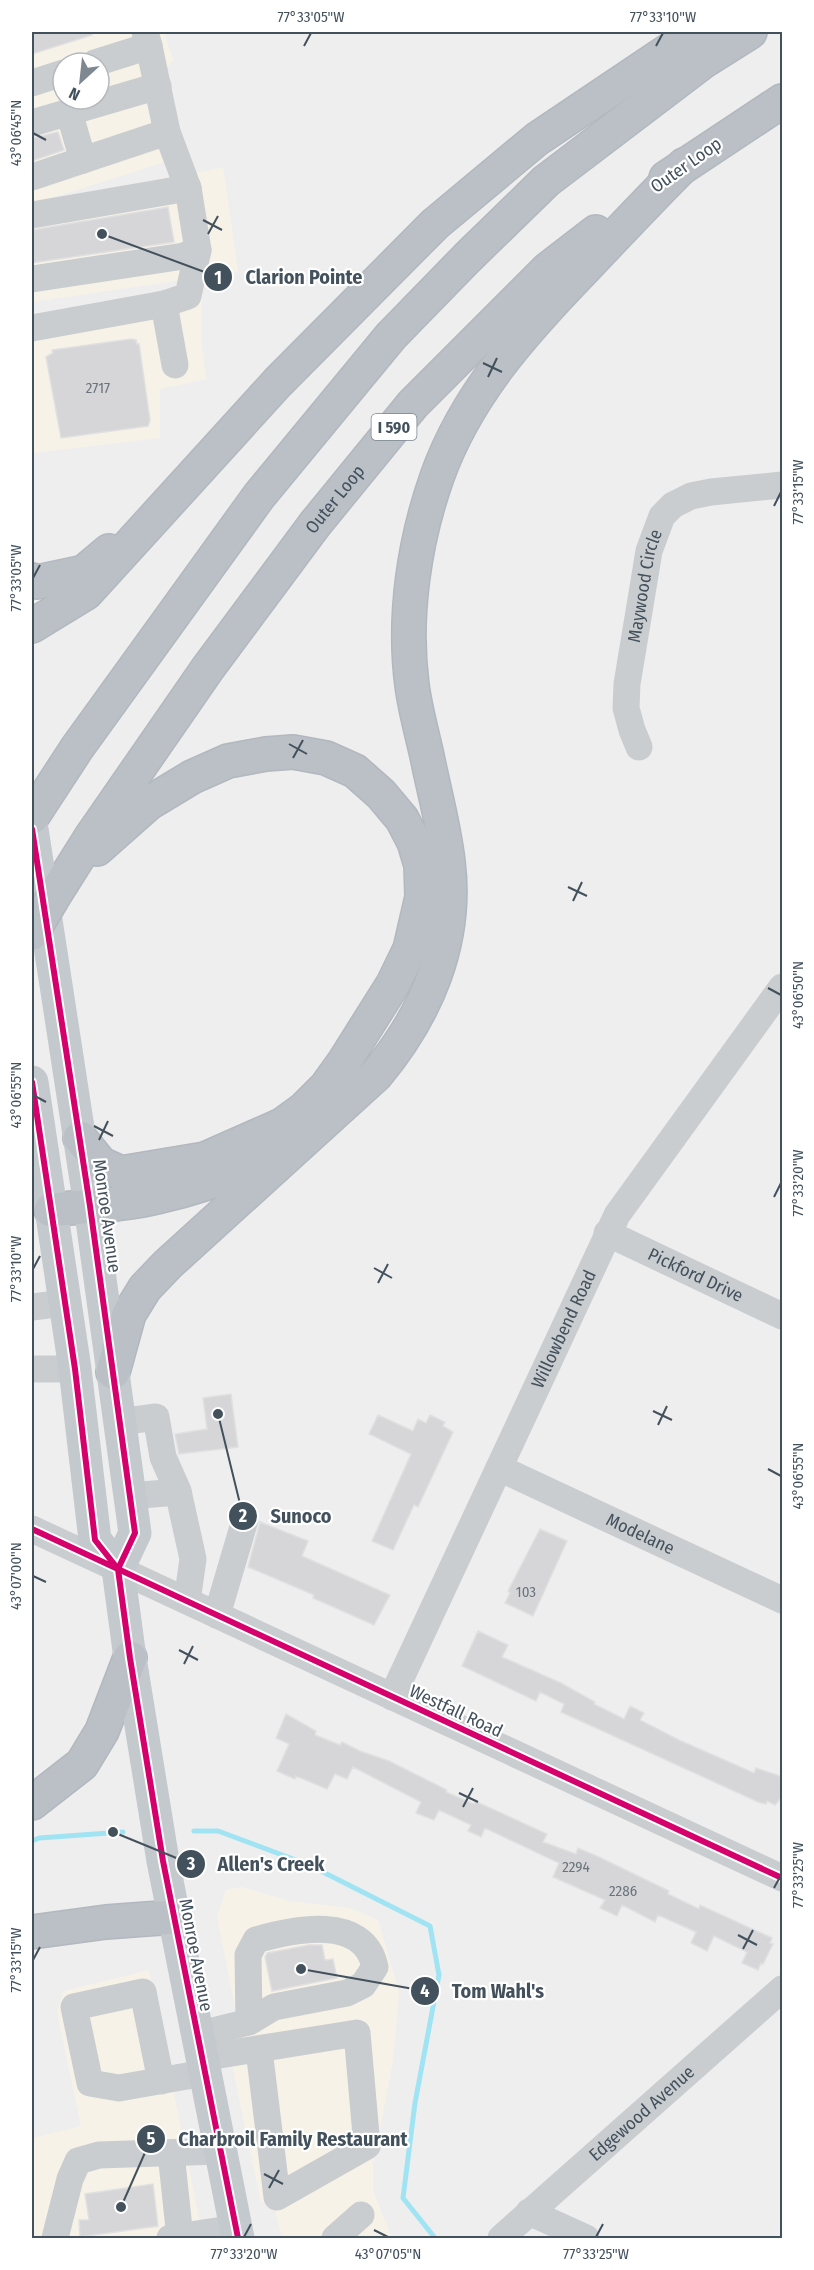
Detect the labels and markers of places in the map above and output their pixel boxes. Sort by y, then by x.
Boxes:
callout: Clarion Pointe [203,258,374,296]
callout: Sunoco [228,1497,343,1535]
callout: Allen's Creek [176,1845,336,1883]
callout: Tom Wahl's [410,1972,556,2010]
callout: Charbroil Family Restaurant [136,2120,420,2158]

